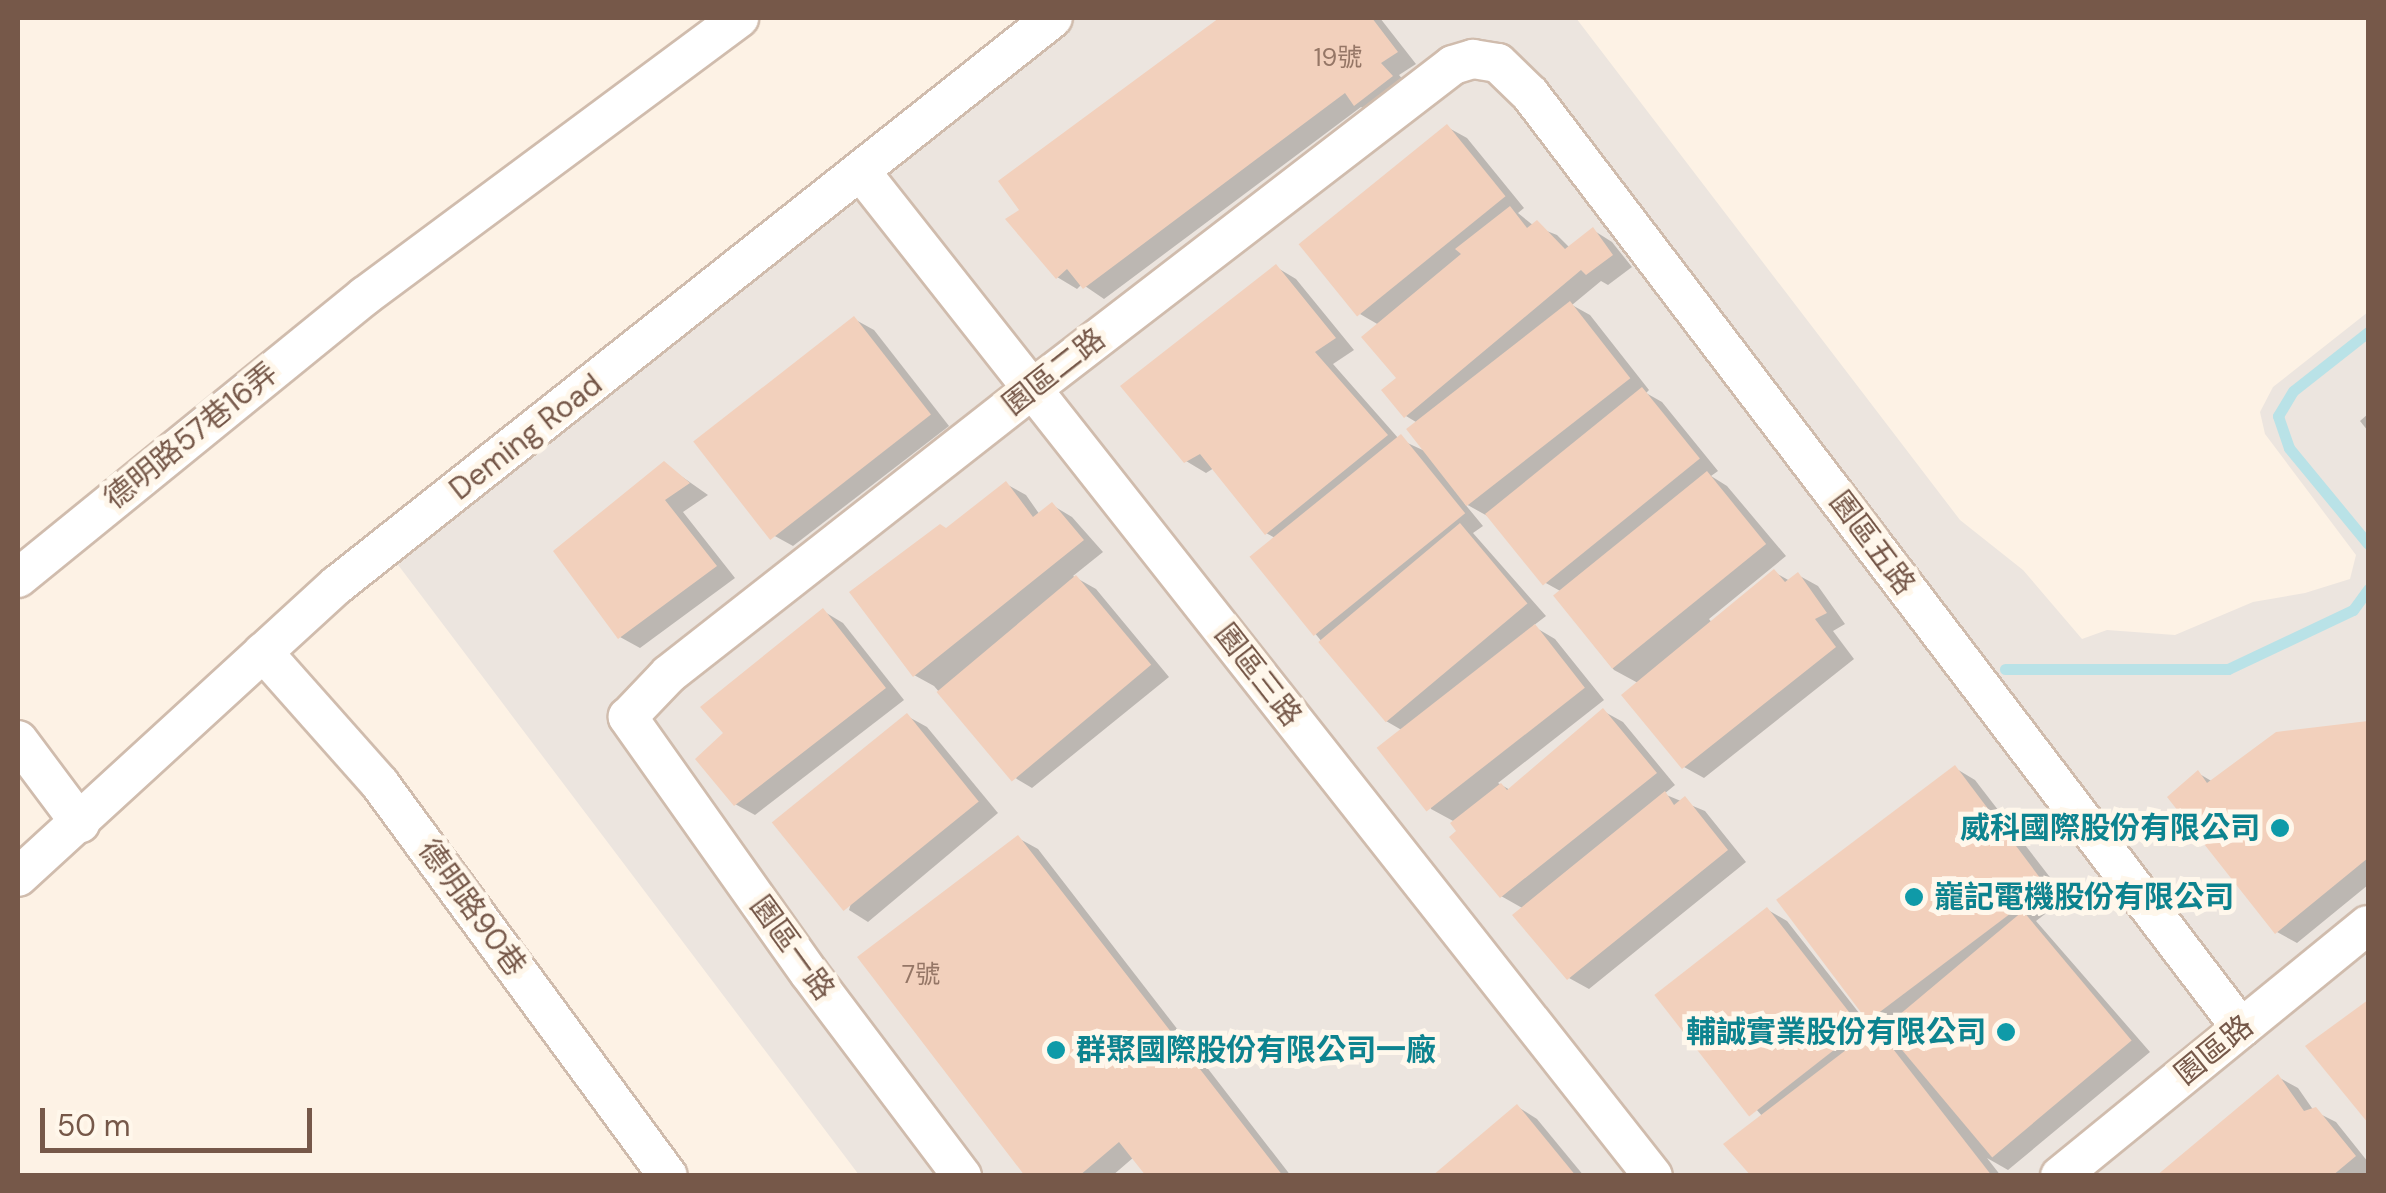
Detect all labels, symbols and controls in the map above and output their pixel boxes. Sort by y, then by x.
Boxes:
house number: 19號 [1314,43,1362,73]
street label: 園區二路 [996,321,1112,423]
street label: 德明路57巷16弄 [97,355,285,517]
street label: Deming Road [443,366,609,508]
street label: 園區五路 [1822,484,1922,602]
street label: 園區三路 [1207,617,1309,733]
place label: 威科國際股份有限公司 [1960,810,2260,846]
marker: 威科國際股份有限公司 [2269,817,2291,839]
street label: 德明路90巷 [411,833,533,983]
place label: 巃記電機股份有限公司 [1934,879,2234,915]
marker: 巃記電機股份有限公司 [1903,886,1925,908]
street label: 園區一路 [742,889,842,1007]
house number: 7號 [902,960,940,990]
street label: 園區路 [2168,1008,2260,1092]
place label: 輔誠實業股份有限公司 [1686,1014,1986,1050]
marker: 輔誠實業股份有限公司 [1995,1021,2017,1043]
place label: 群聚國際股份有限公司一廠 [1076,1032,1436,1068]
marker: 群聚國際股份有限公司一廠 [1045,1039,1067,1061]
scale bar [45,1088,318,1150]
text: 50 m [57,1106,131,1145]

